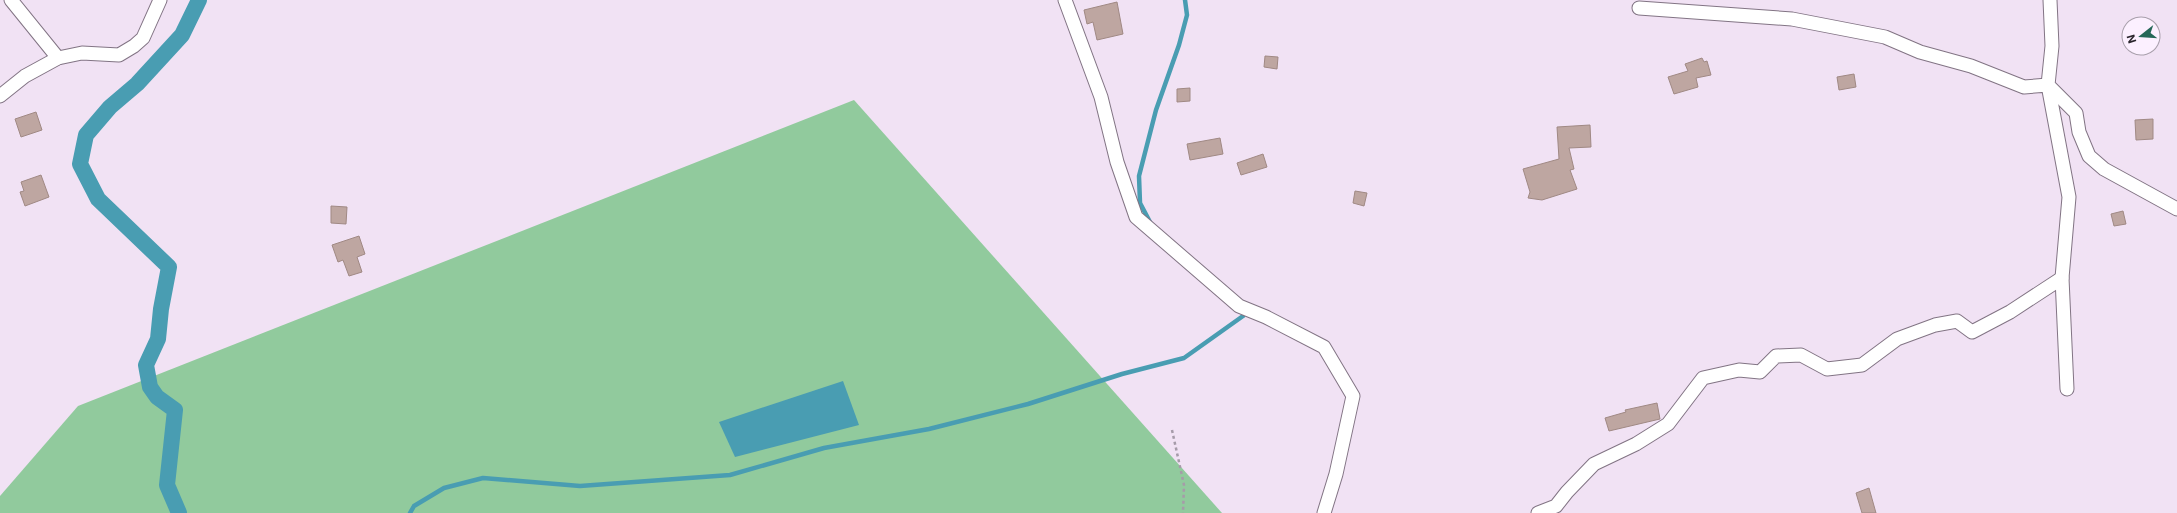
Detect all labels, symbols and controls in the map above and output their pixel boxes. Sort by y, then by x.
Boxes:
north arrow [2121,16,2161,56]
text: N [2124,33,2139,45]

